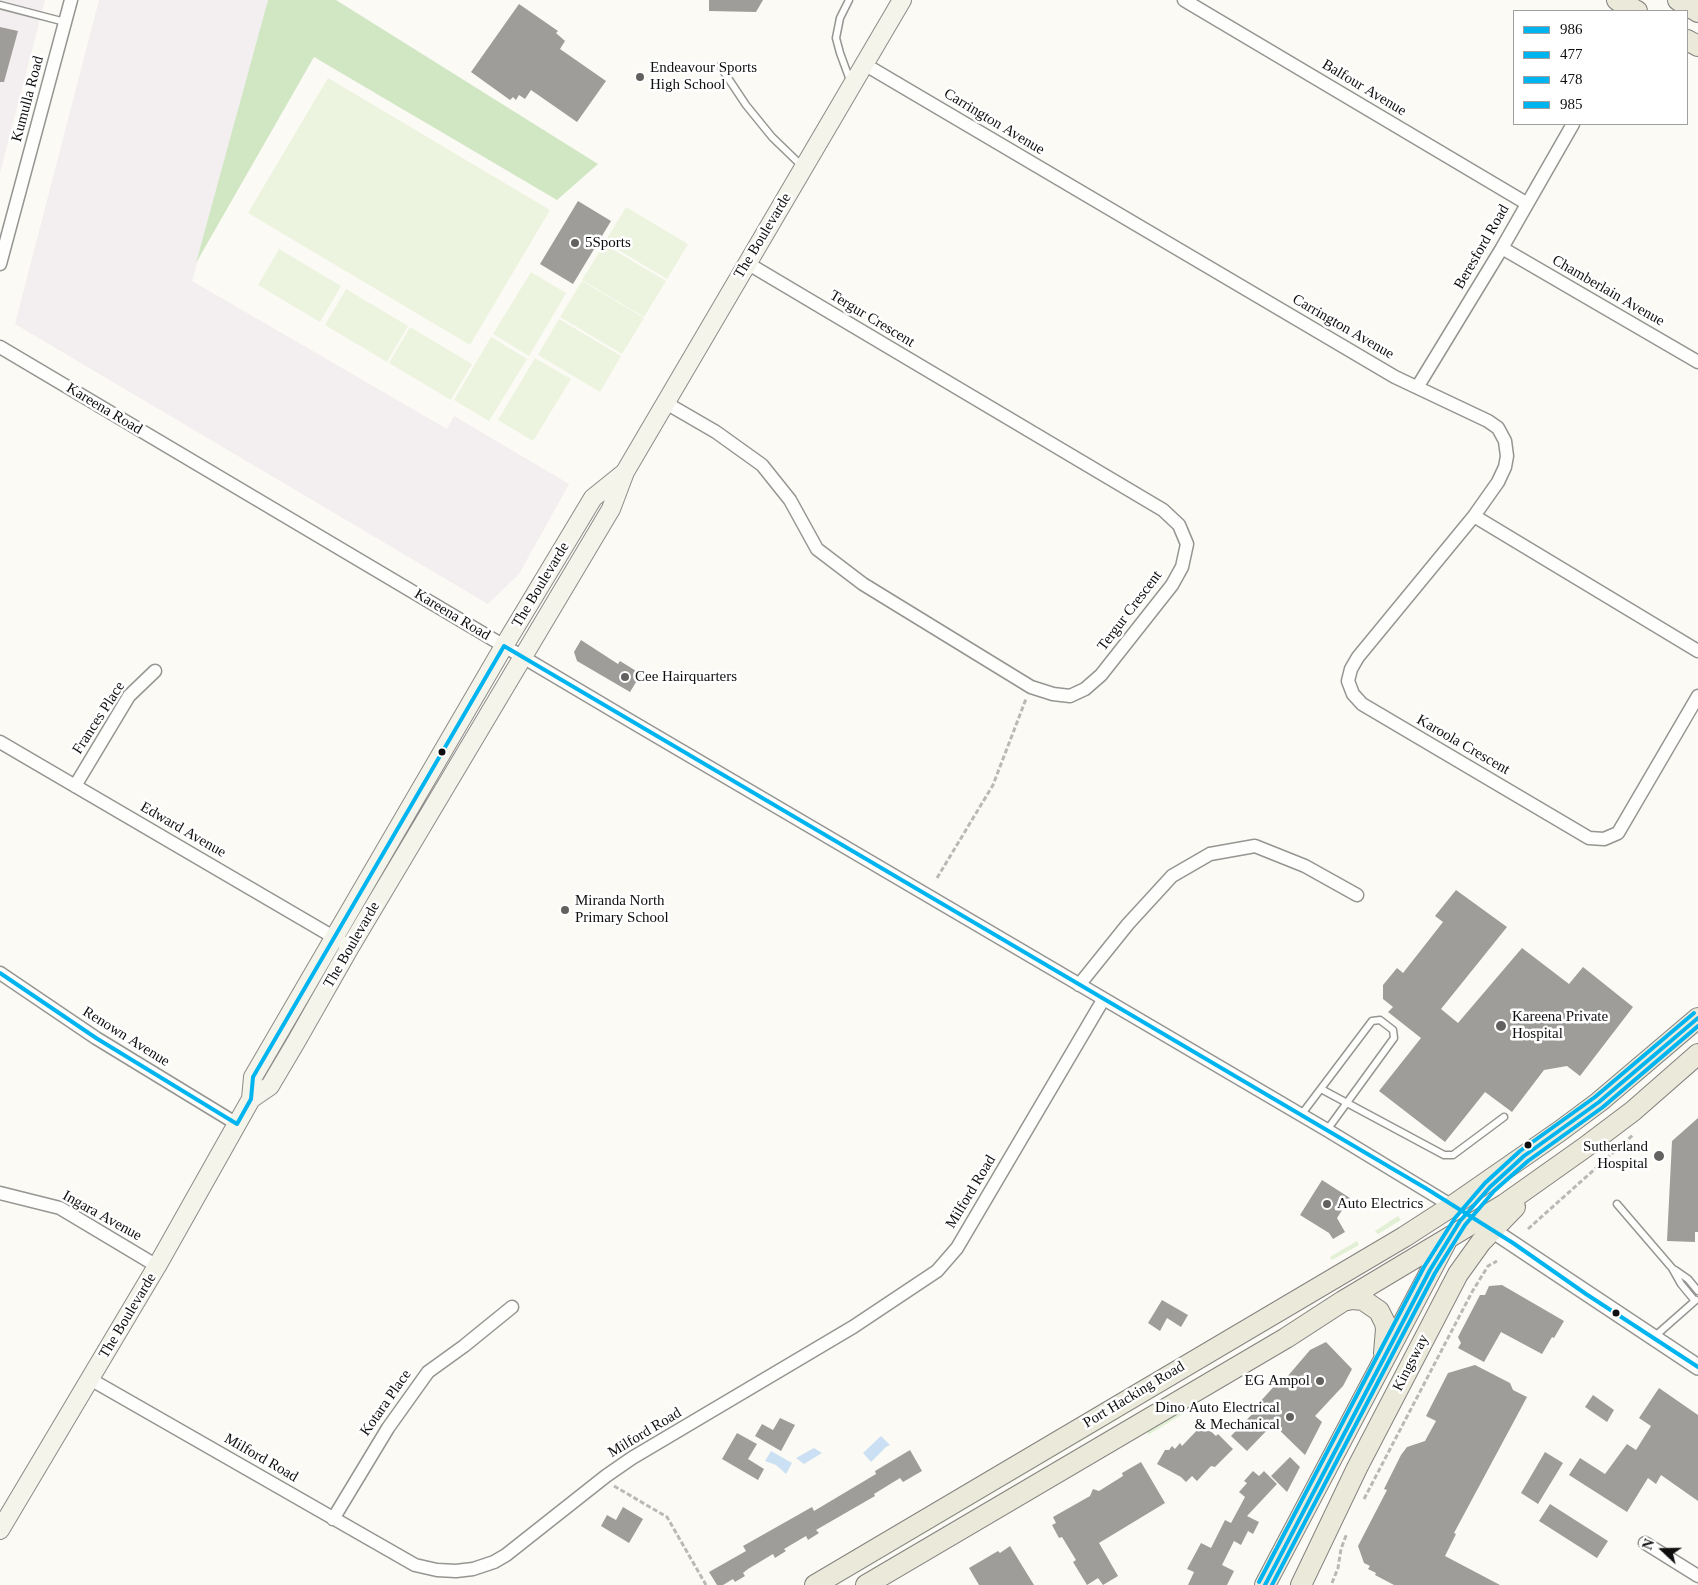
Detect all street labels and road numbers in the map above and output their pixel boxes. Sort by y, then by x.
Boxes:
street label: Kumulla Road [8,54,48,144]
street label: Balfour Avenue [1319,56,1409,120]
street label: Carrington Avenue [940,85,1048,159]
street label: The Boulevarde [731,190,795,282]
street label: Beresford Road [1451,202,1513,292]
street label: Chamberlain Avenue [1549,252,1667,330]
street label: Tergur Crescent [826,287,918,351]
street label: Carrington Avenue [1289,291,1397,363]
street label: Kareena Road [63,379,145,439]
street label: The Boulevarde [509,539,573,631]
street label: Tergur Crescent [1094,567,1166,655]
street label: Kareena Road [411,585,493,645]
street label: Frances Place [69,678,129,758]
street label: Karoola Crescent [1413,711,1513,779]
street label: Edward Avenue [137,798,229,862]
street label: The Boulevarde [320,899,384,991]
street label: Renown Avenue [79,1003,173,1071]
street label: Milford Road [942,1152,1000,1232]
street label: Ingara Avenue [59,1187,145,1245]
street label: The Boulevarde [96,1270,160,1362]
street label: Kingsway [1389,1332,1433,1394]
street label: Port Hacking Road [1080,1358,1188,1432]
street label: Kotara Place [357,1366,415,1440]
street label: Milford Road [605,1404,685,1462]
street label: Milford Road [221,1430,301,1486]

